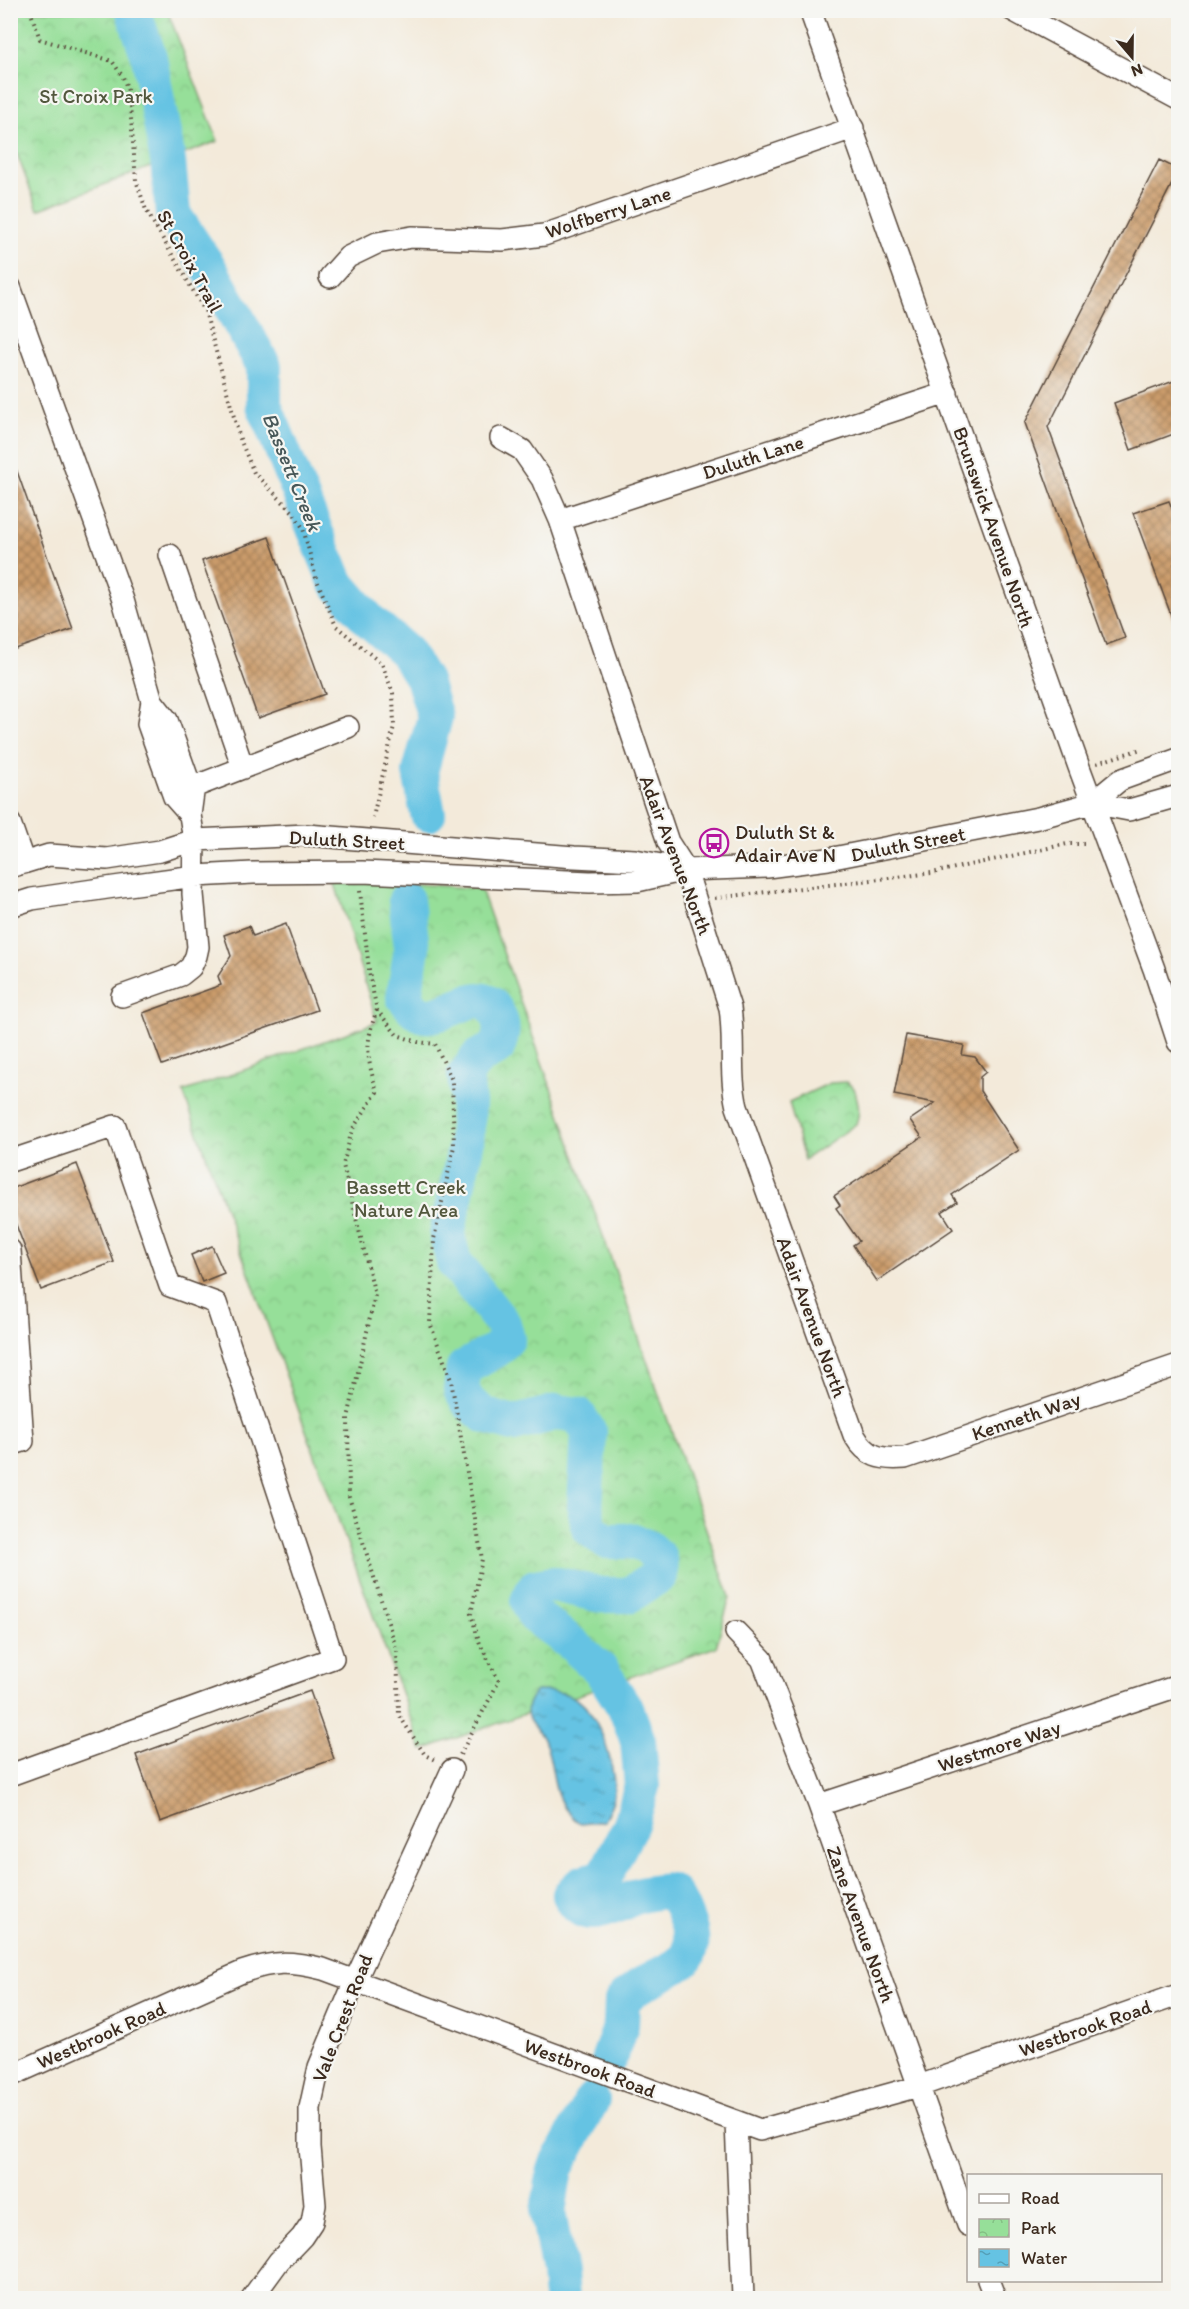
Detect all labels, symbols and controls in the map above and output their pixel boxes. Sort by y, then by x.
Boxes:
north arrow [1102,27,1162,87]
text: N [1129,60,1145,81]
park label: St Croix Park [39,84,153,108]
street label: Wolfberry Lane [542,180,674,244]
street label: St Croix Trail [152,205,228,317]
water label: Bassett Creek [257,409,328,536]
street label: Brunswick Avenue North [948,423,1040,631]
street label: Duluth Lane [699,429,807,485]
street label: Adair Avenue North [635,772,718,938]
place label: Duluth St & Adair Ave N [735,820,836,867]
street label: Duluth Street [849,821,967,867]
street label: Duluth Street [288,825,406,855]
bus stop icon: Duluth St & Adair Ave N [698,827,730,859]
park label: Bassett Creek Nature Area [346,1175,467,1222]
street label: Adair Avenue North [772,1234,852,1401]
street label: Kenneth Way [969,1386,1084,1446]
street label: Westmore Way [935,1715,1064,1777]
street label: Zane Avenue North [822,1842,901,2006]
street label: Vale Crest Road [307,1950,378,2085]
street label: Westbrook Road [1016,1994,1155,2062]
street label: Westbrook Road [33,1996,169,2074]
street label: Westbrook Road [521,2033,659,2103]
legend [967,2174,1162,2282]
text: Road [1021,2187,1060,2209]
text: Park [1021,2217,1056,2239]
text: Water [1021,2247,1067,2269]

